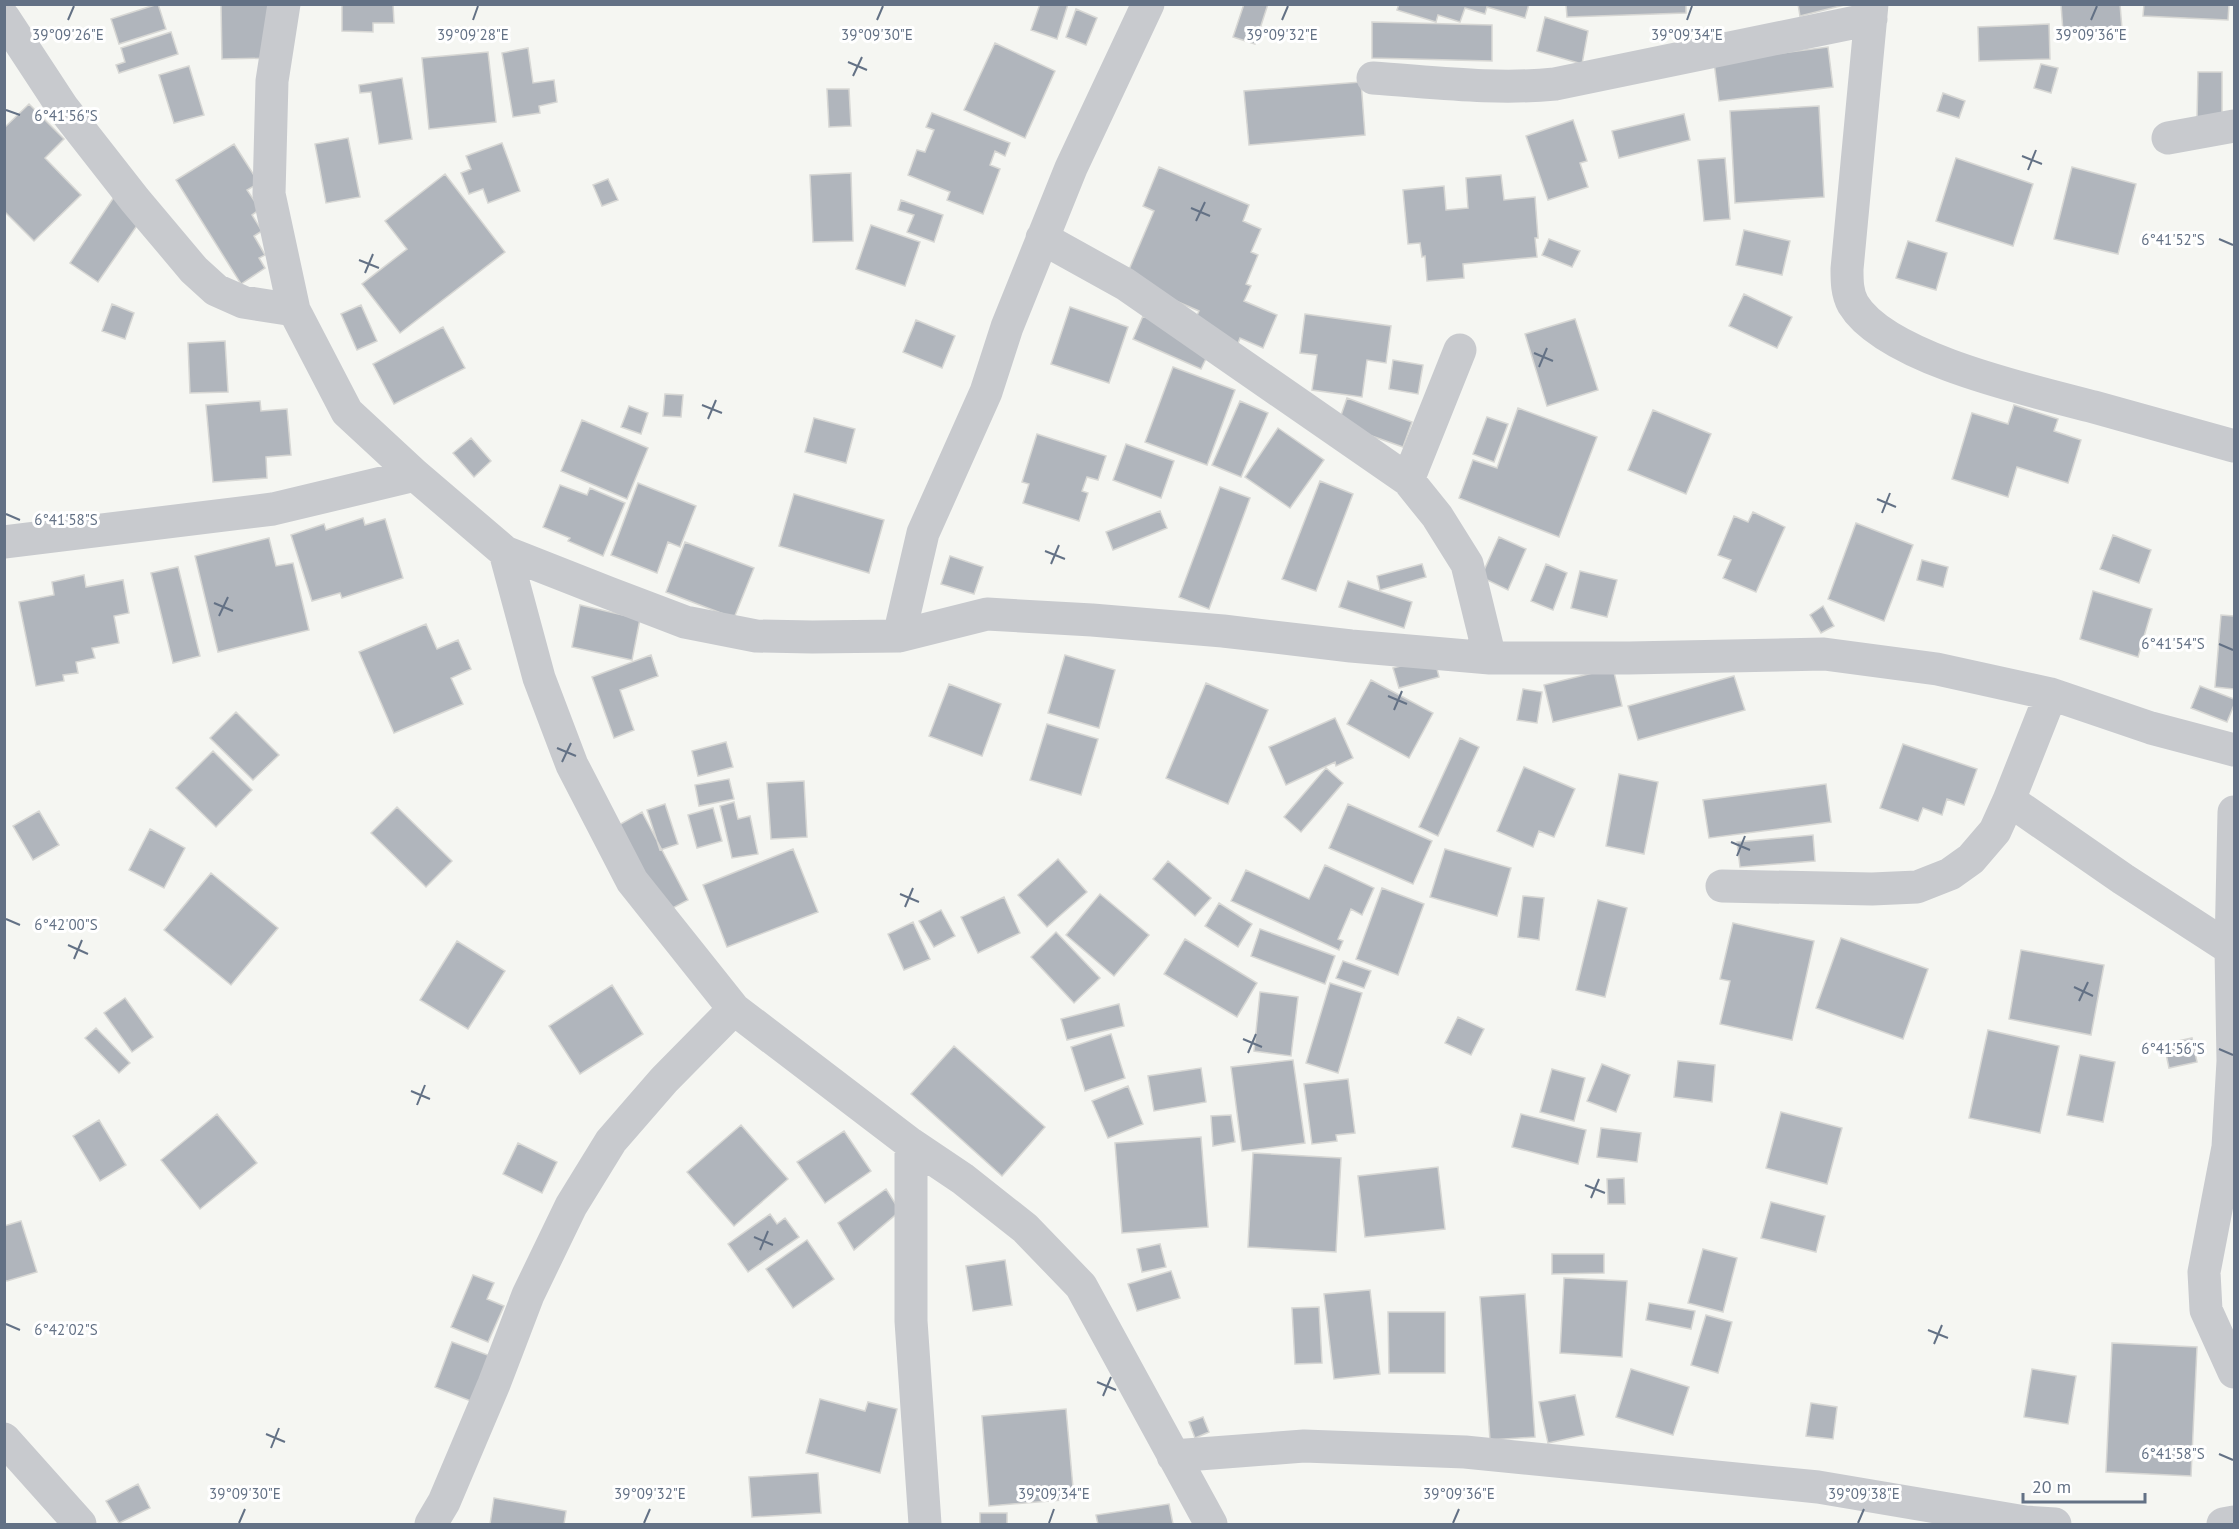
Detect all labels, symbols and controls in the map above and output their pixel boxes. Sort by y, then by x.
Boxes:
text: 39°09'26"E [32,25,104,44]
text: 39°09'28"E [437,25,509,44]
text: 39°09'30"E [841,25,913,44]
text: 39°09'32"E [1246,25,1318,44]
text: 39°09'34"E [1651,25,1723,44]
text: 39°09'36"E [2055,25,2127,44]
text: 6°41'56"S [34,106,98,125]
text: 6°41'52"S [2141,230,2205,249]
text: 6°41'58"S [34,510,98,529]
text: 6°41'54"S [2141,634,2205,653]
text: 6°42'00"S [34,915,98,934]
text: 6°41'56"S [2141,1039,2205,1058]
text: 6°42'02"S [34,1320,98,1339]
text: 6°41'58"S [2141,1444,2205,1463]
scale bar [2023,1466,2144,1504]
text: 20 m [2032,1475,2071,1498]
text: 39°09'30"E [209,1484,281,1503]
text: 39°09'32"E [614,1484,686,1503]
text: 39°09'34"E [1018,1484,1090,1503]
text: 39°09'36"E [1423,1484,1495,1503]
text: 39°09'38"E [1828,1484,1900,1503]

